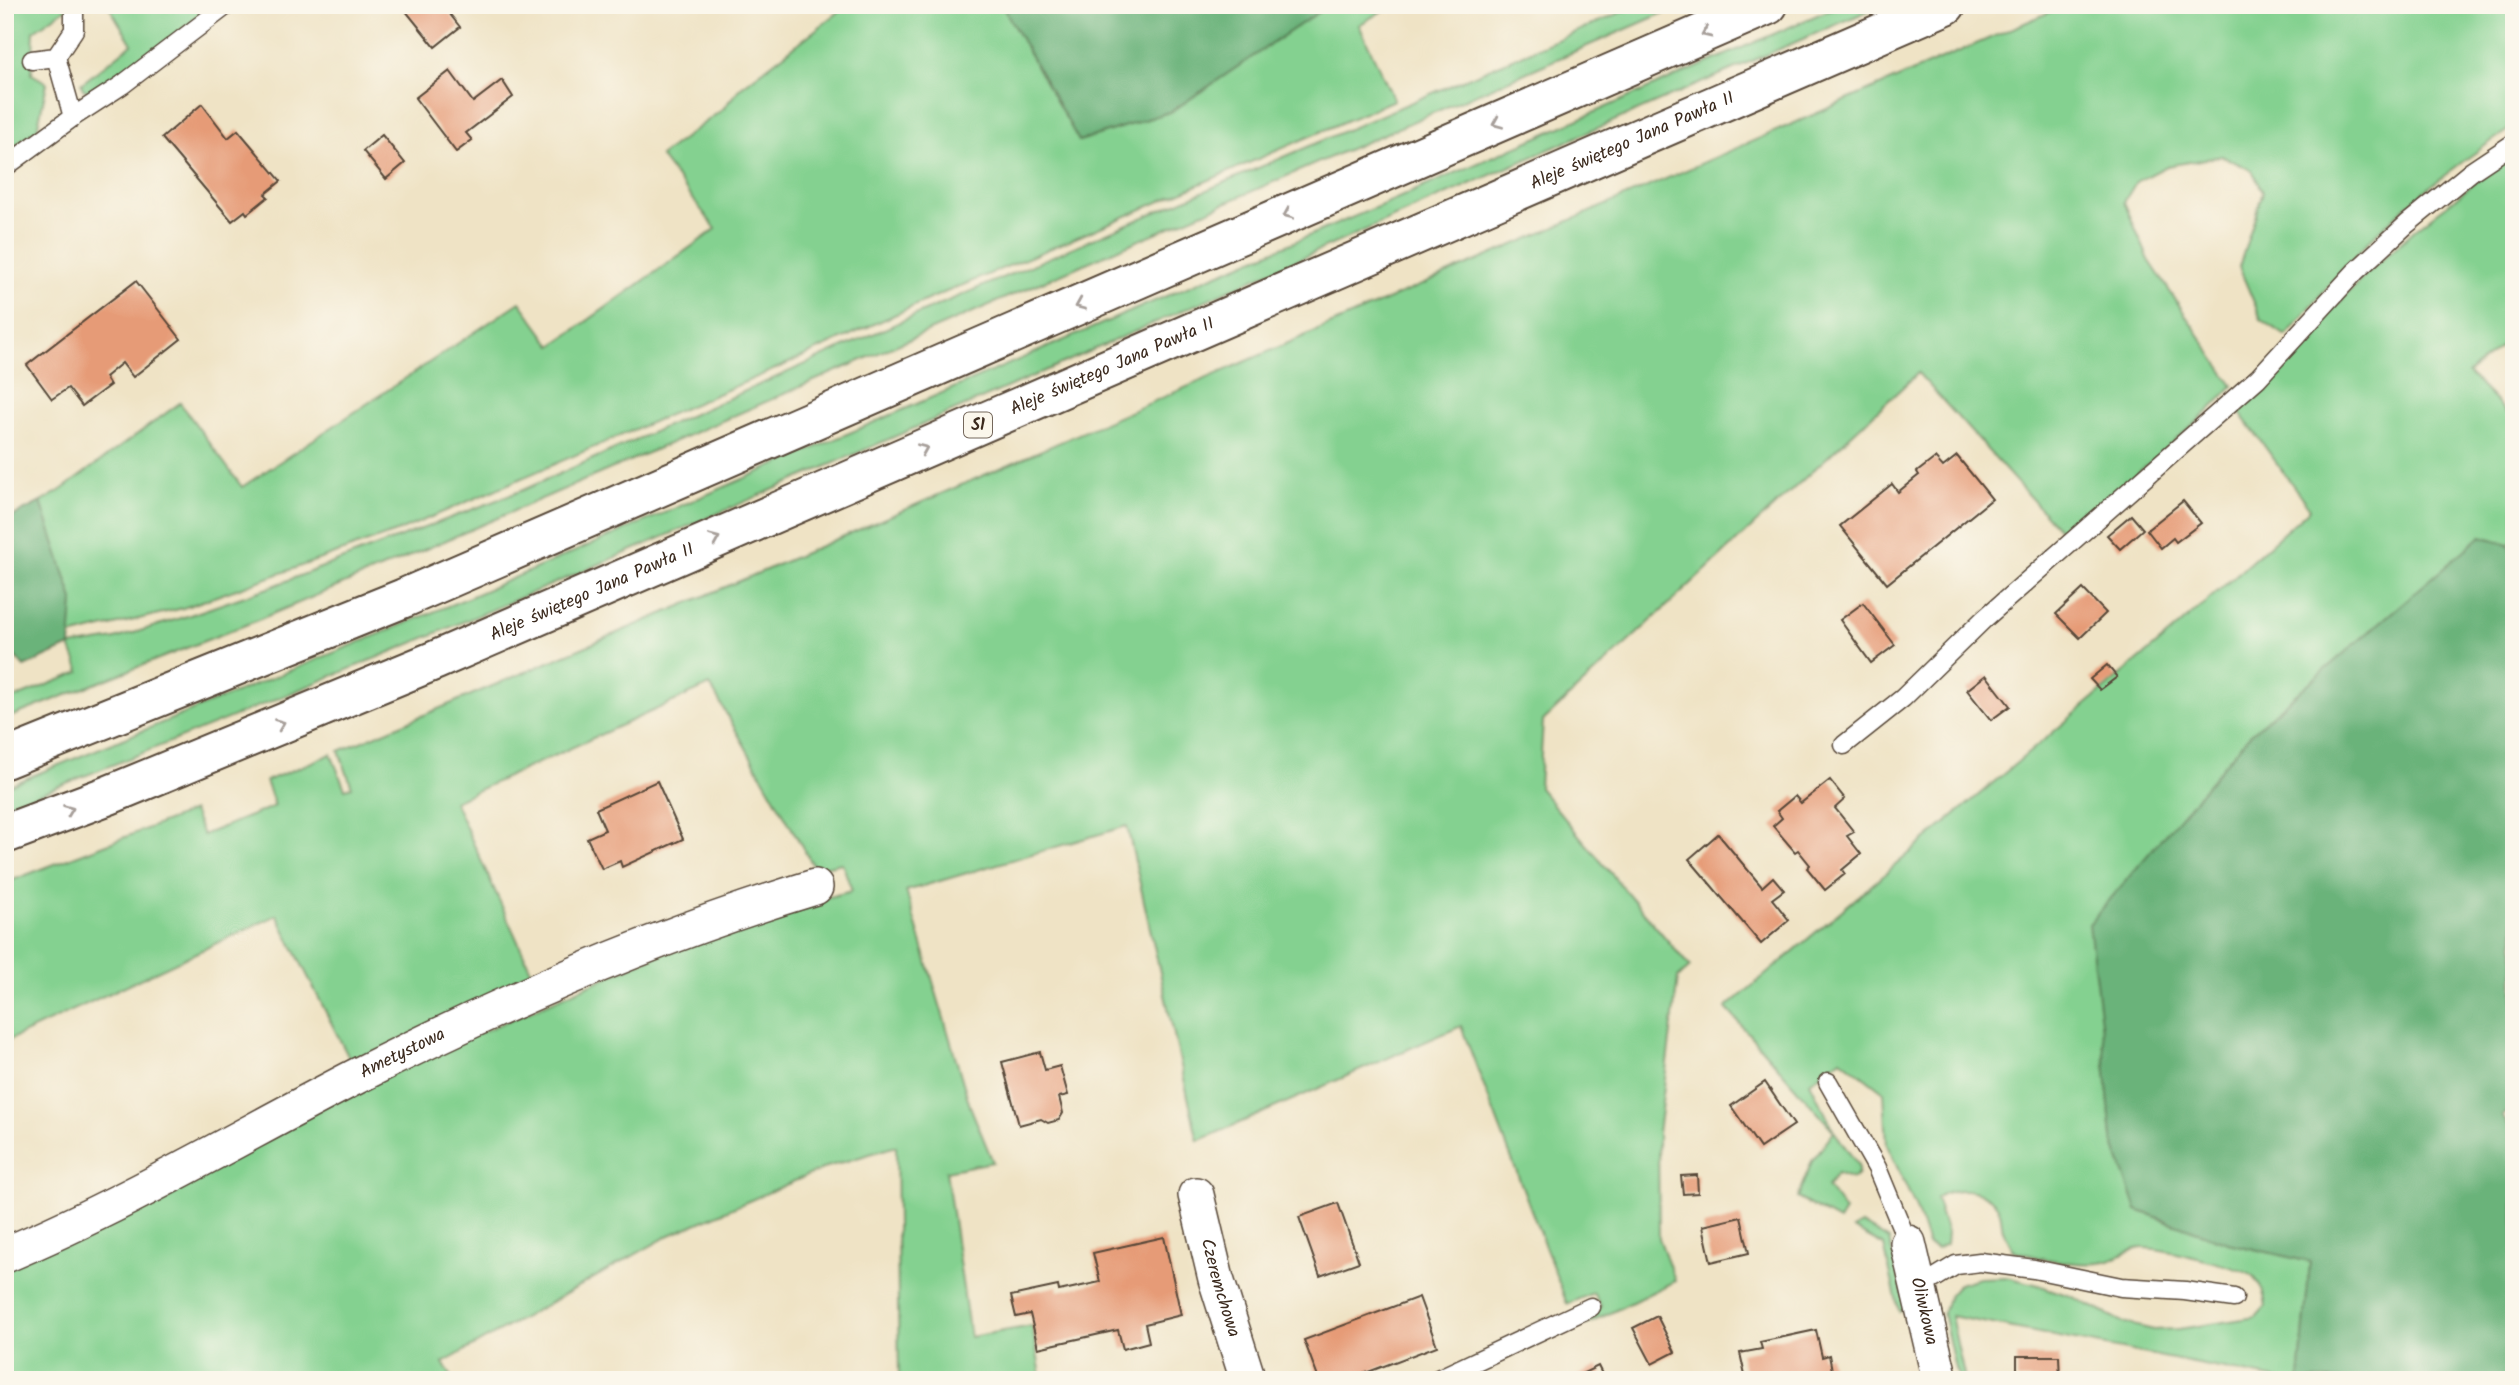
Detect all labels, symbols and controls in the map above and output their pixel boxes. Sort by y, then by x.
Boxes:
one-way arrow [1700,24,1712,38]
street label: Aleje świętego Jana Pawła II [1526,84,1739,198]
one-way arrow [1492,115,1504,129]
one-way arrow [1283,206,1296,220]
one-way arrow [1074,296,1086,310]
street label: Aleje świętego Jana Pawła II [1005,310,1219,424]
road number: S1 [964,412,992,438]
one-way arrow [916,443,929,457]
one-way arrow [707,533,720,547]
street label: Aleje świętego Jana Pawła II [485,535,699,649]
one-way arrow [272,718,285,732]
one-way arrow [63,804,75,818]
street label: Ametystowa [355,1020,450,1087]
street label: Czeremchowa [1192,1236,1248,1341]
street label: Oliwkowa [1902,1274,1946,1348]

